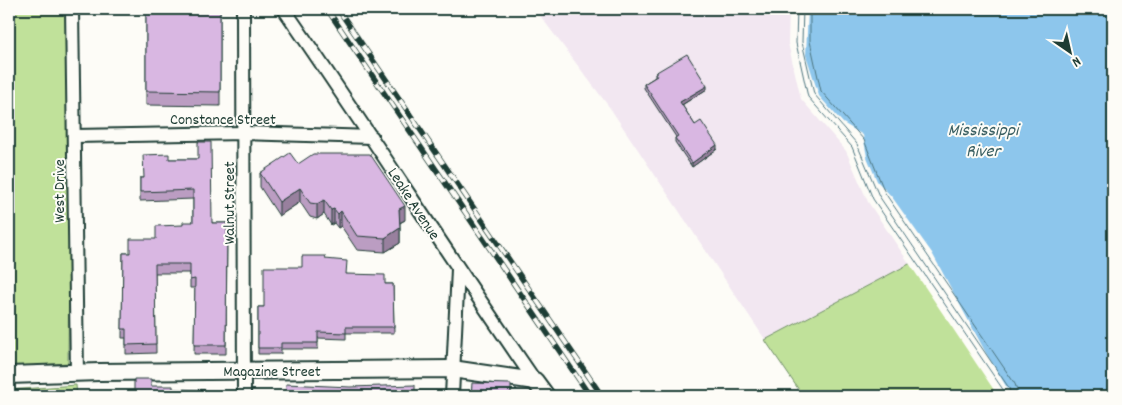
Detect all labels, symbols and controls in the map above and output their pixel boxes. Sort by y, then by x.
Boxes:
north arrow [1044,28,1094,78]
text: N [1068,51,1085,71]
street label: Constance Street [170,109,276,132]
water label: Mississippi River [948,119,1021,165]
street label: West Drive [49,159,72,223]
street label: Walnut Street [219,161,242,245]
street label: Leake Avenue [381,164,445,245]
street label: Magazine Street [223,361,321,384]

